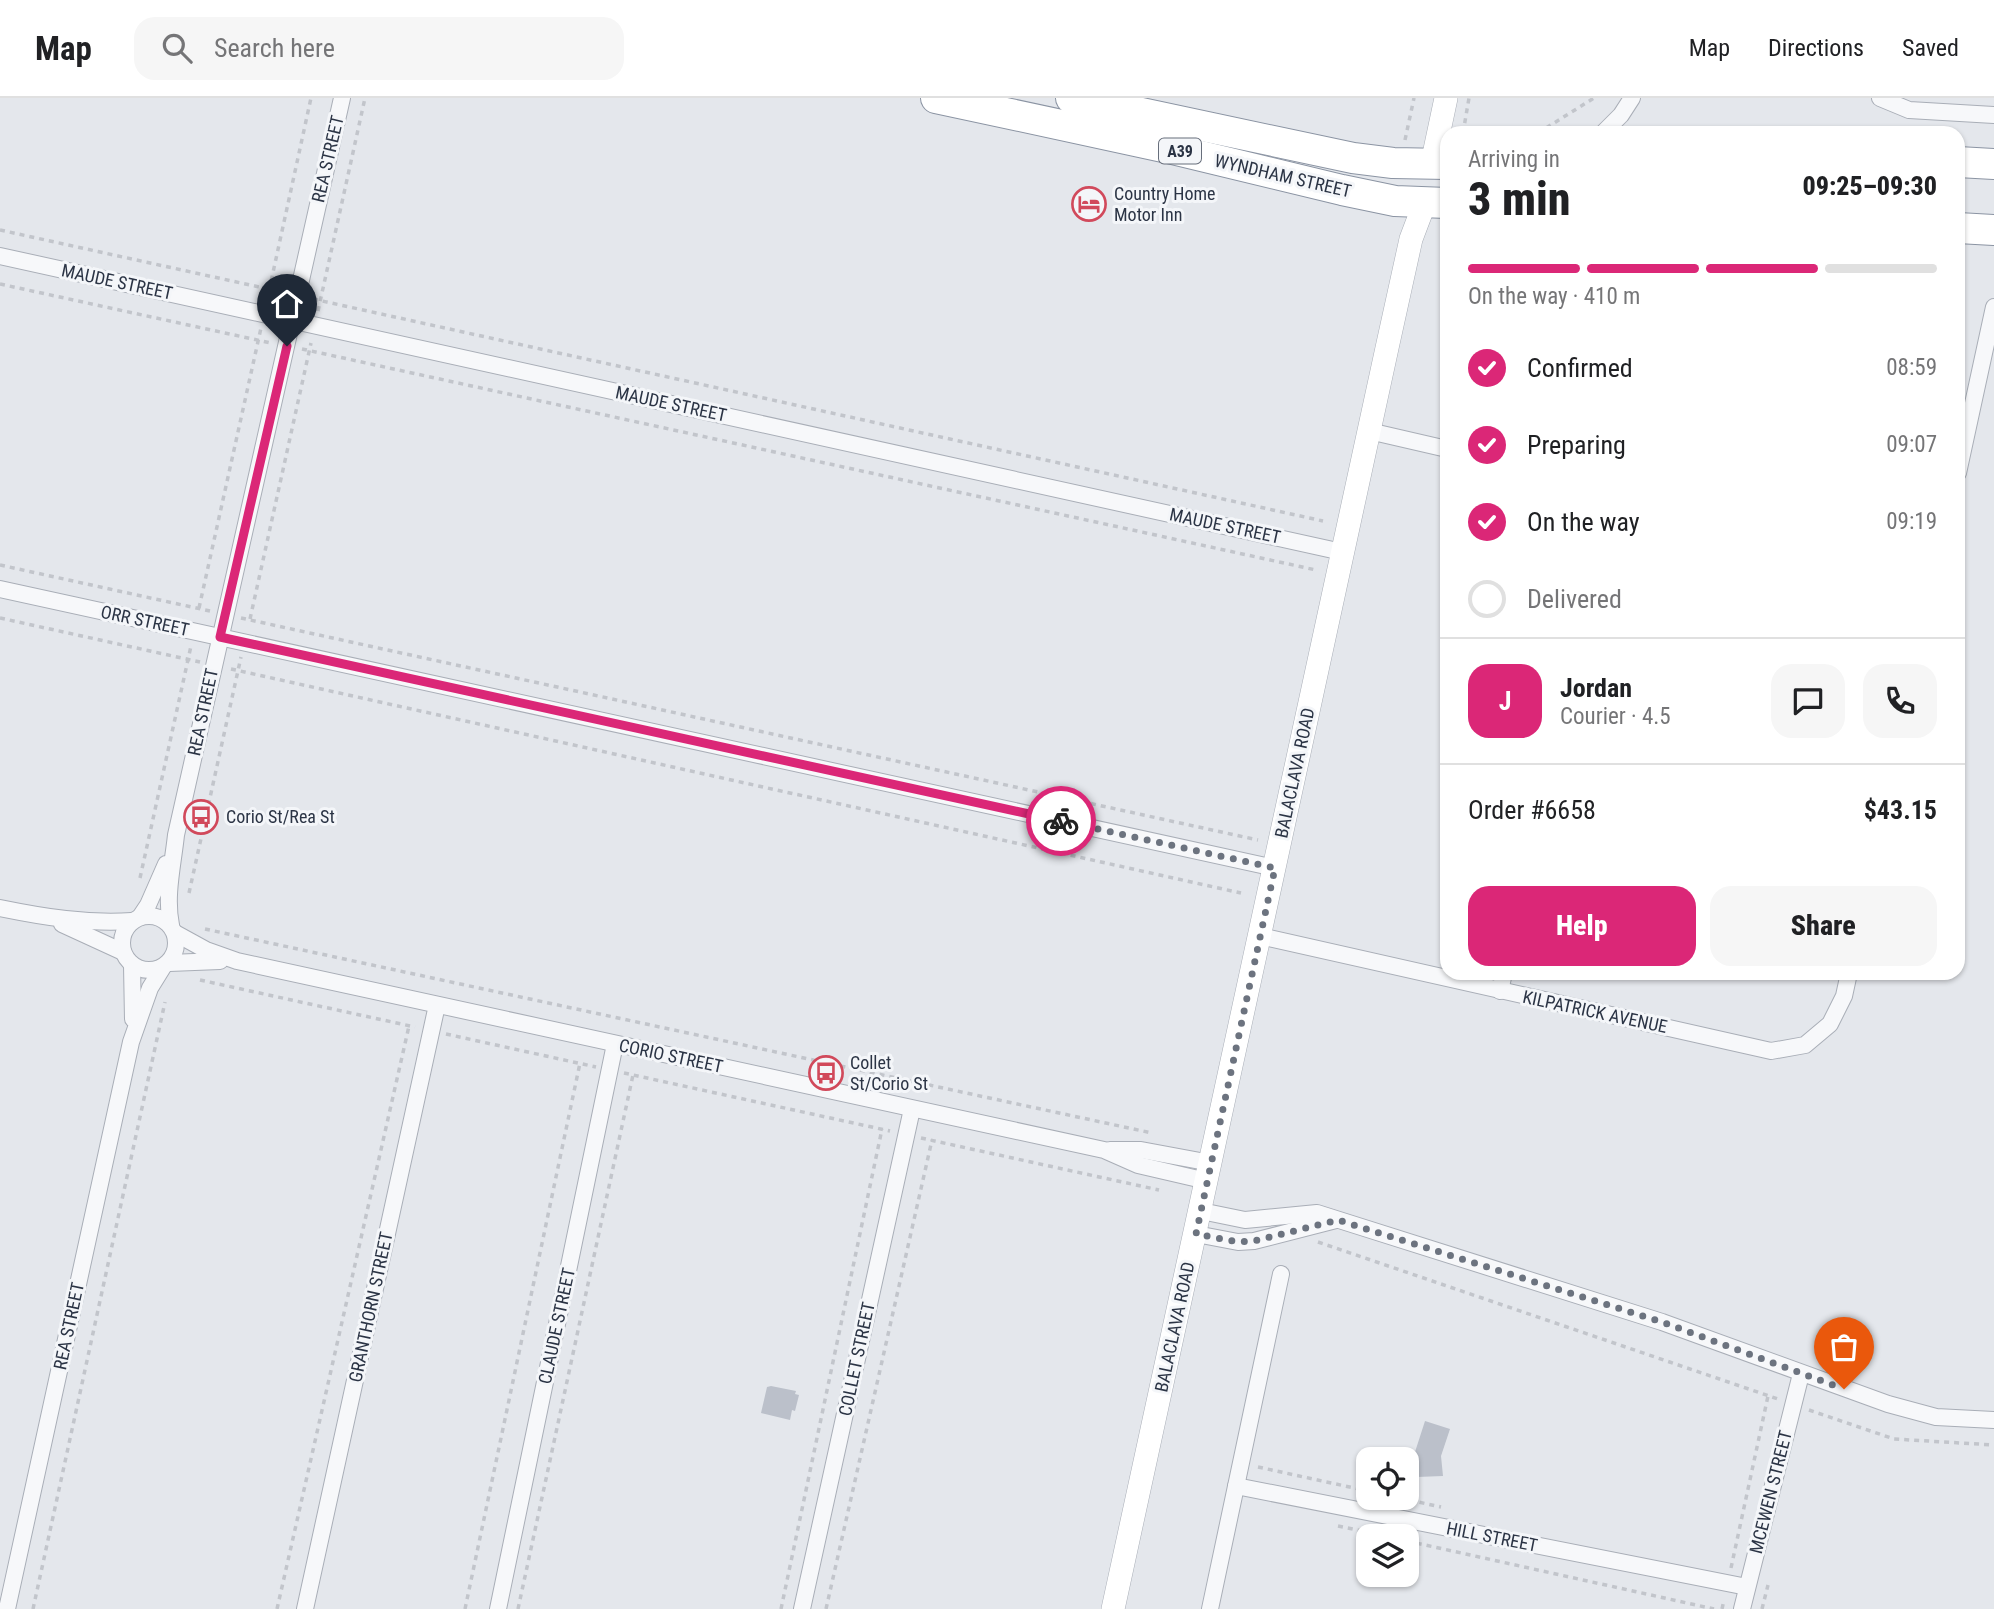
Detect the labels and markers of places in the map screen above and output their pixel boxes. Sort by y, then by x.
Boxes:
place label: Country Home Motor Inn [1114,183,1215,225]
hotel icon: Country Home Motor Inn [1070,185,1108,223]
pin [257,274,317,346]
bus stop icon: Corio St/Rea St [182,798,220,836]
place label: Corio St/Rea St [226,806,335,827]
place label: Collet St/Corio St [850,1052,928,1094]
bus stop icon: Collet St/Corio St [807,1054,845,1092]
pin [1814,1317,1874,1389]

